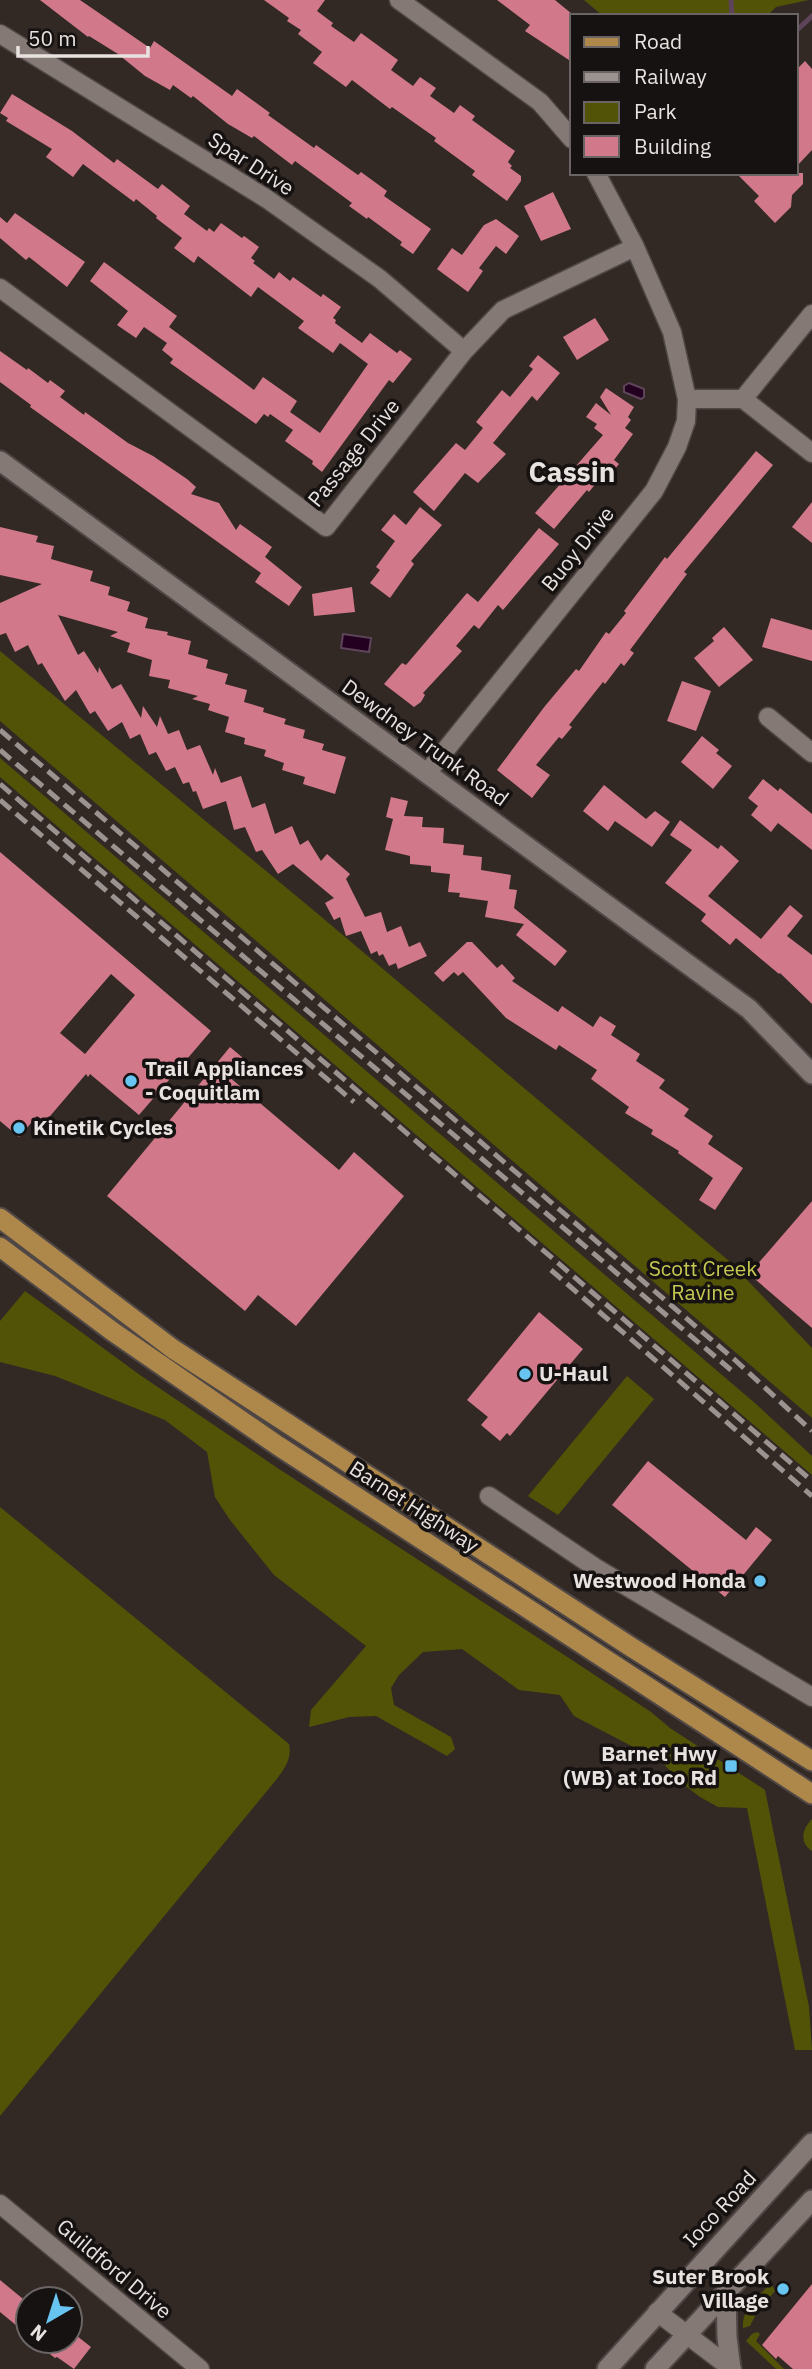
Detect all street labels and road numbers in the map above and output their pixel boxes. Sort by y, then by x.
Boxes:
street label: Spar Drive [203,125,300,201]
street label: Passage Drive [301,392,405,512]
street label: Buoy Drive [534,500,620,597]
street label: Dewdney Trunk Road [337,672,514,812]
street label: Barnet Highway [344,1454,485,1559]
street label: Ioco Road [676,2164,762,2253]
street label: Guildford Drive [51,2212,178,2324]

